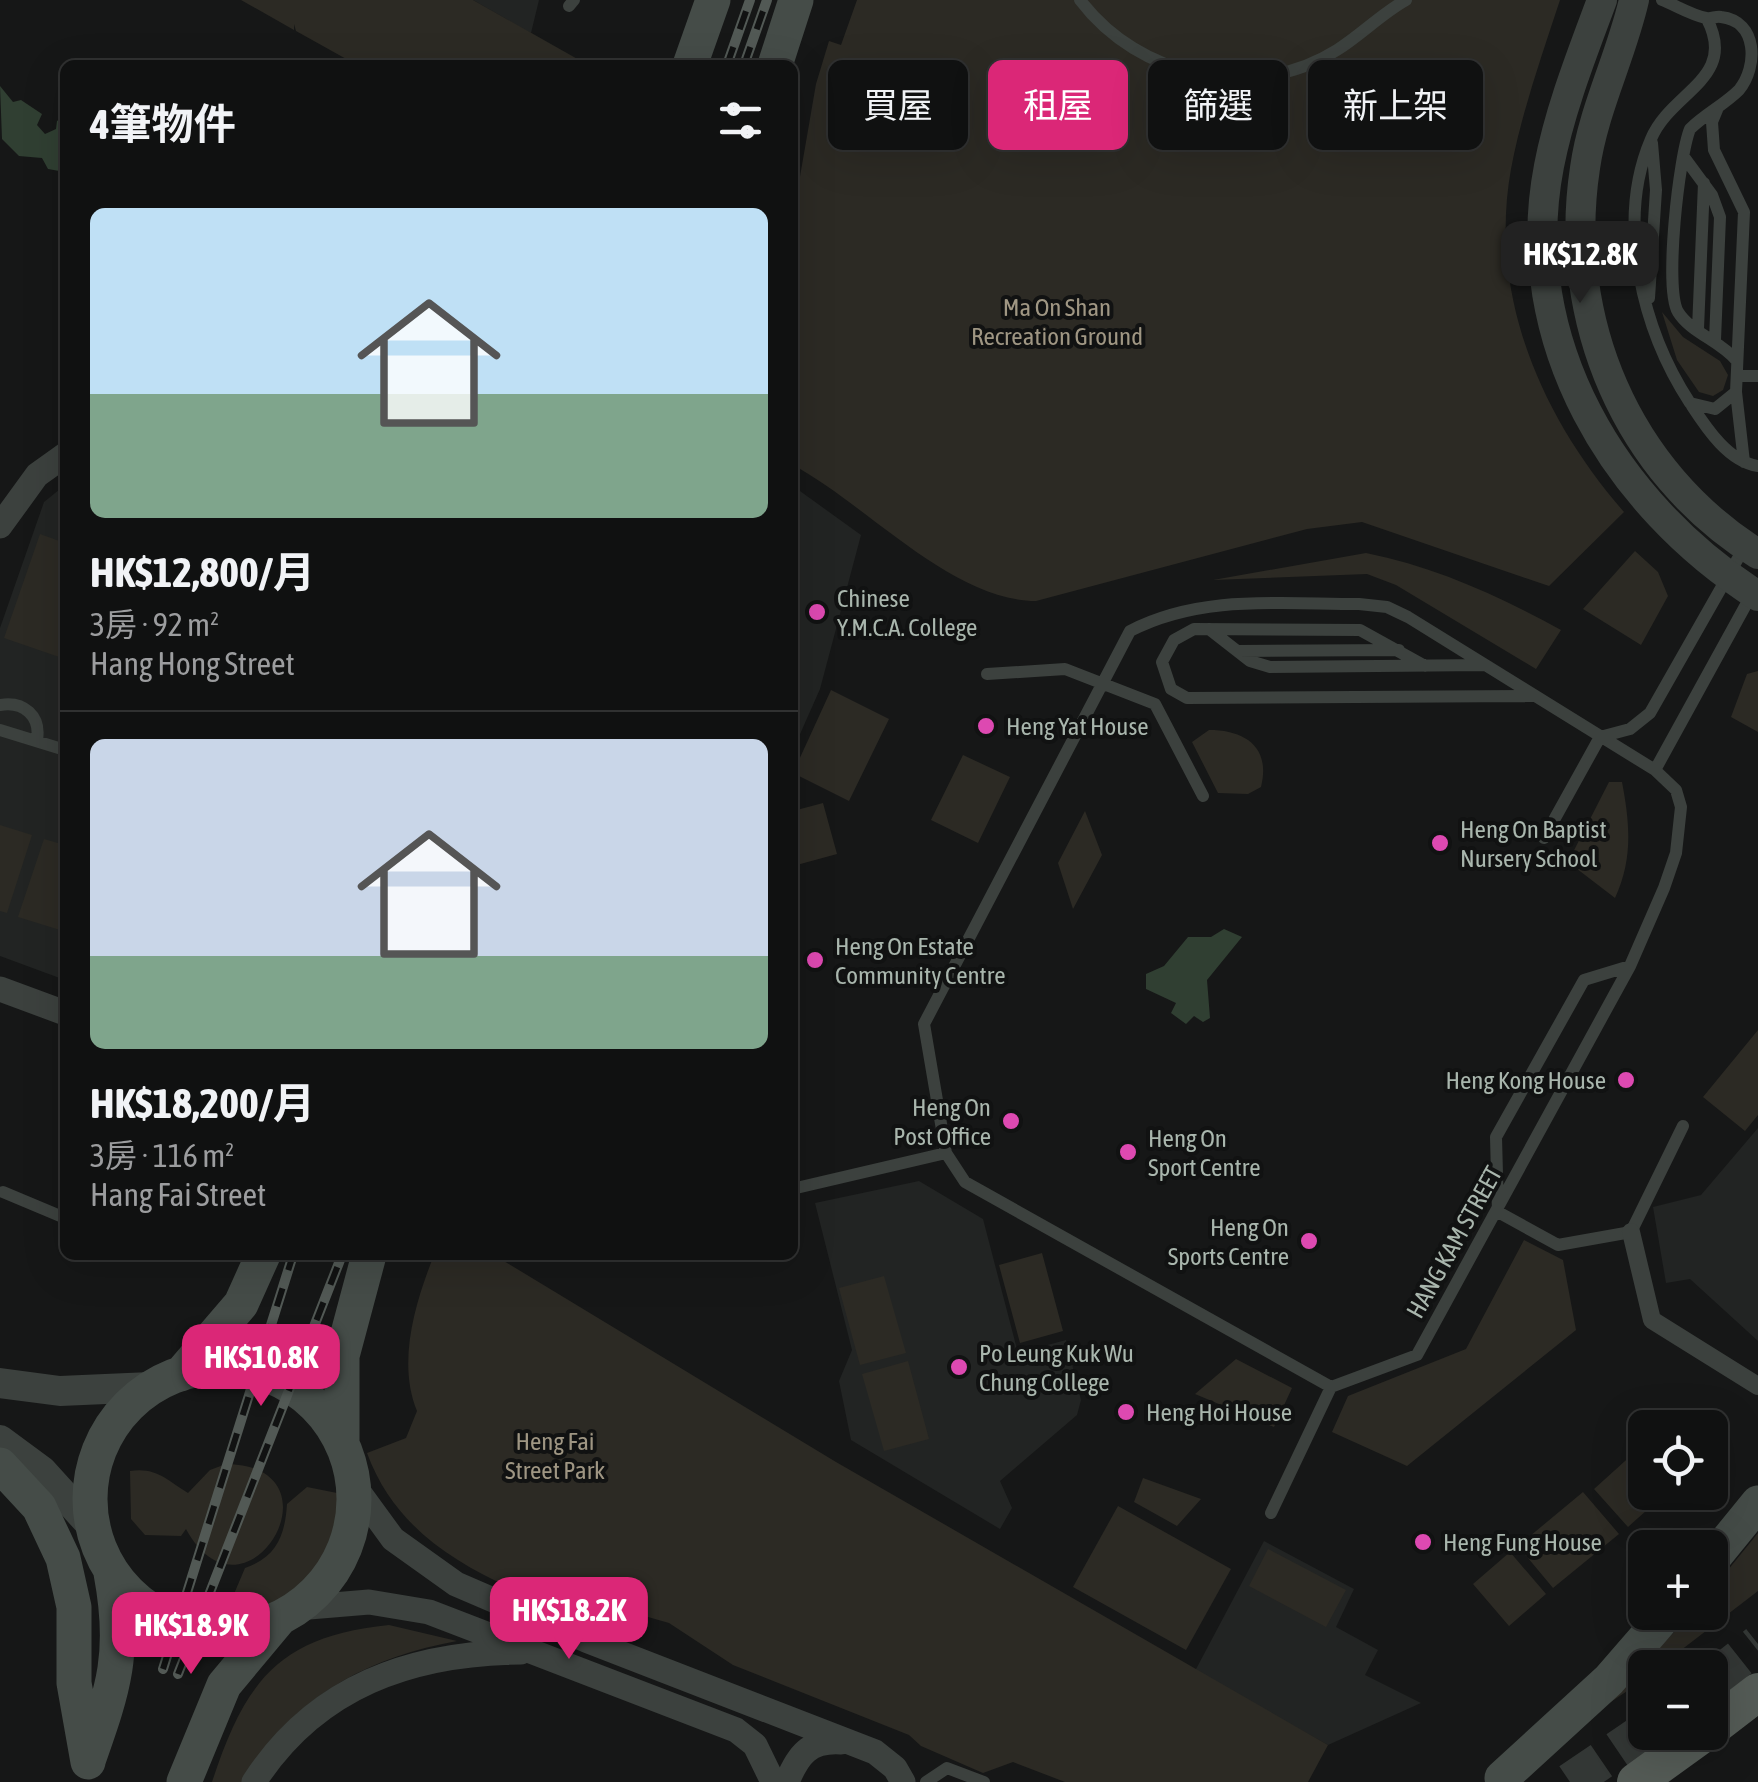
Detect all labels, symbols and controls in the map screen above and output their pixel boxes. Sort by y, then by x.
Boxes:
chip: 買屋 [828,60,968,150]
chip: 租屋 [988,60,1128,150]
chip: 篩選 [1148,60,1288,150]
chip: 新上架 [1308,60,1483,150]
icon: filters [713,93,768,148]
text: 4筆物件 [90,100,236,148]
pin: HK$12.8K [1477,221,1683,306]
text: HK$12.8K [1523,235,1637,272]
icon: home [339,273,519,453]
park label: Ma On Shan Recreation Ground [971,293,1143,350]
text: HK$12,800/月 [90,548,315,596]
place label: Chinese Y.M.C.A. College [837,584,977,641]
marker: Chinese Y.M.C.A. College [806,601,828,623]
text: 3房 · 92 m² [90,606,219,643]
text: Hang Hong Street [90,645,295,682]
place label: Heng Yat House [1006,712,1149,740]
marker: Heng Yat House [975,715,997,737]
icon: home [339,804,519,984]
place label: Heng On Baptist Nursery School [1460,815,1607,872]
marker: Heng On Baptist Nursery School [1429,832,1451,854]
place label: Heng On Estate Community Centre [835,932,1006,989]
marker: Heng On Estate Community Centre [804,949,826,971]
place label: Heng Kong House [1445,1066,1606,1094]
marker: Heng Kong House [1615,1069,1637,1091]
text: HK$18,200/月 [90,1079,315,1127]
place label: Heng On Post Office [893,1093,991,1150]
marker: Heng On Post Office [1000,1110,1022,1132]
place label: Heng On Sport Centre [1148,1124,1261,1181]
text: 3房 · 116 m² [90,1137,234,1174]
marker: Heng On Sport Centre [1117,1141,1139,1163]
street label: HANG KAM STREET [1401,1161,1507,1323]
text: Hang Fai Street [90,1176,266,1213]
place label: Heng On Sports Centre [1168,1213,1289,1270]
marker: Heng On Sports Centre [1298,1230,1320,1252]
pin: HK$10.8K [158,1324,364,1409]
text: HK$10.8K [204,1338,318,1375]
place label: Po Leung Kuk Wu Chung College [979,1339,1134,1396]
marker: Po Leung Kuk Wu Chung College [948,1356,970,1378]
place label: Heng Hoi House [1146,1398,1292,1426]
marker: Heng Hoi House [1115,1401,1137,1423]
map controls [1628,1410,1728,1750]
button: locate [1628,1410,1728,1510]
park label: Heng Fai Street Park [505,1427,605,1484]
place label: Heng Fung House [1443,1528,1602,1556]
button: + [1628,1530,1728,1630]
marker: Heng Fung House [1412,1531,1434,1553]
pin: HK$18.2K [466,1577,672,1662]
text: HK$18.2K [512,1591,626,1628]
pin: HK$18.9K [88,1592,294,1677]
text: HK$18.9K [134,1606,248,1643]
button: − [1628,1650,1728,1750]

